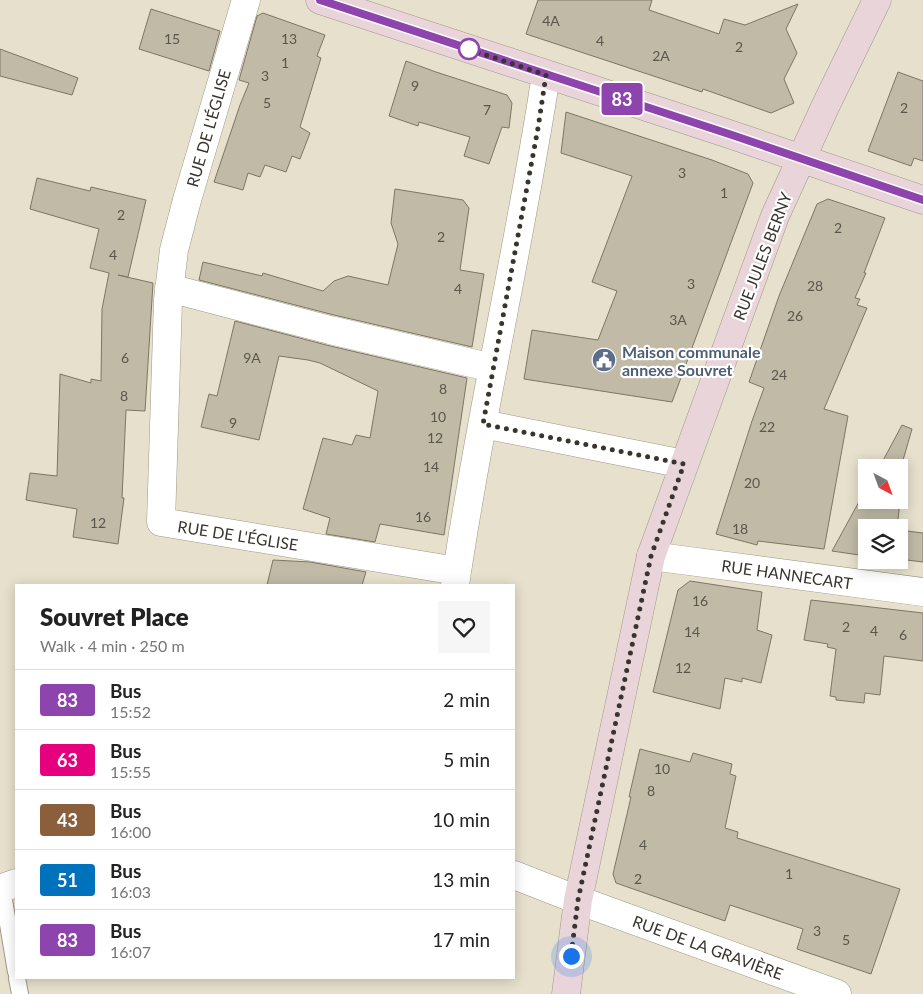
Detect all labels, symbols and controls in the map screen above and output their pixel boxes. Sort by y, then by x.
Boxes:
house number: 4A [542,12,560,29]
house number: 15 [164,30,180,47]
house number: 13 [281,30,297,47]
house number: 4 [596,32,604,49]
unlabelled marker [458,38,480,60]
house number: 2 [735,38,743,55]
house number: 2A [652,47,670,64]
house number: 1 [281,54,289,71]
street label: RUE DE L'ÉGLISE [182,67,234,189]
house number: 3 [261,67,269,84]
house number: 9 [411,77,419,94]
line badge: 83 [600,83,644,115]
text: 83 [612,88,632,110]
house number: 5 [263,94,271,111]
house number: 2 [900,99,908,116]
house number: 7 [483,101,491,118]
house number: 3 [678,164,686,181]
house number: 1 [720,184,728,201]
street label: RUE JULES BERNY [729,189,795,323]
house number: 2 [117,206,125,223]
house number: 2 [834,219,842,236]
house number: 2 [437,228,445,245]
house number: 4 [109,246,117,263]
house number: 3 [687,275,695,292]
house number: 28 [807,277,823,294]
house number: 4 [454,280,462,297]
house number: 26 [787,307,803,324]
house number: 3A [669,311,687,328]
place label: Maison communale annexe Souvret [622,342,761,379]
public building icon: Maison communale annexe Souvret [591,347,617,373]
house number: 6 [121,349,129,366]
house number: 9A [243,349,261,366]
house number: 24 [771,366,787,383]
house number: 8 [439,380,447,397]
house number: 8 [120,387,128,404]
house number: 10 [430,408,446,425]
house number: 9 [229,414,237,431]
house number: 22 [759,418,775,435]
house number: 12 [427,429,443,446]
house number: 14 [423,458,439,475]
north arrow [858,459,908,509]
map controls [858,459,908,569]
house number: 20 [744,474,760,491]
house number: 16 [415,508,431,525]
house number: 12 [90,514,106,531]
street label: RUE DE L'ÉGLISE [176,516,300,554]
button: layers [858,519,908,569]
house number: 18 [732,520,748,537]
street label: RUE HANNECART [720,555,854,593]
house number: 16 [692,592,708,609]
button: heart [438,601,490,653]
text: Souvret Place [40,602,189,631]
house number: 2 [842,618,850,635]
house number: 4 [870,622,878,639]
house number: 14 [684,623,700,640]
house number: 6 [899,626,907,643]
text: Walk · 4 min · 250 m [40,636,185,655]
house number: 12 [675,659,691,676]
text: Bus [110,679,141,702]
text: 2 min [443,688,490,711]
text: 83 [57,689,78,711]
text: 15:52 [110,702,151,721]
text: Bus [110,739,141,762]
text: 5 min [443,748,490,771]
text: 63 [57,749,78,771]
house number: 10 [654,760,670,777]
text: 15:55 [110,762,151,781]
house number: 8 [647,782,655,799]
text: Bus [110,799,141,822]
text: 10 min [432,808,490,831]
text: 43 [57,809,78,831]
text: 16:00 [110,822,151,841]
house number: 4 [639,836,647,853]
text: Bus [110,859,141,882]
house number: 1 [785,865,793,882]
text: 13 min [432,868,490,891]
text: 51 [57,869,78,891]
house number: 2 [634,870,642,887]
text: 16:03 [110,882,151,901]
street label: RUE DE LA GRAVIÈRE [630,911,786,983]
text: Bus [110,919,141,942]
house number: 3 [813,922,821,939]
text: 17 min [432,928,490,951]
text: 83 [57,929,78,951]
house number: 5 [842,931,850,948]
text: 16:07 [110,942,151,961]
your location [559,944,584,969]

